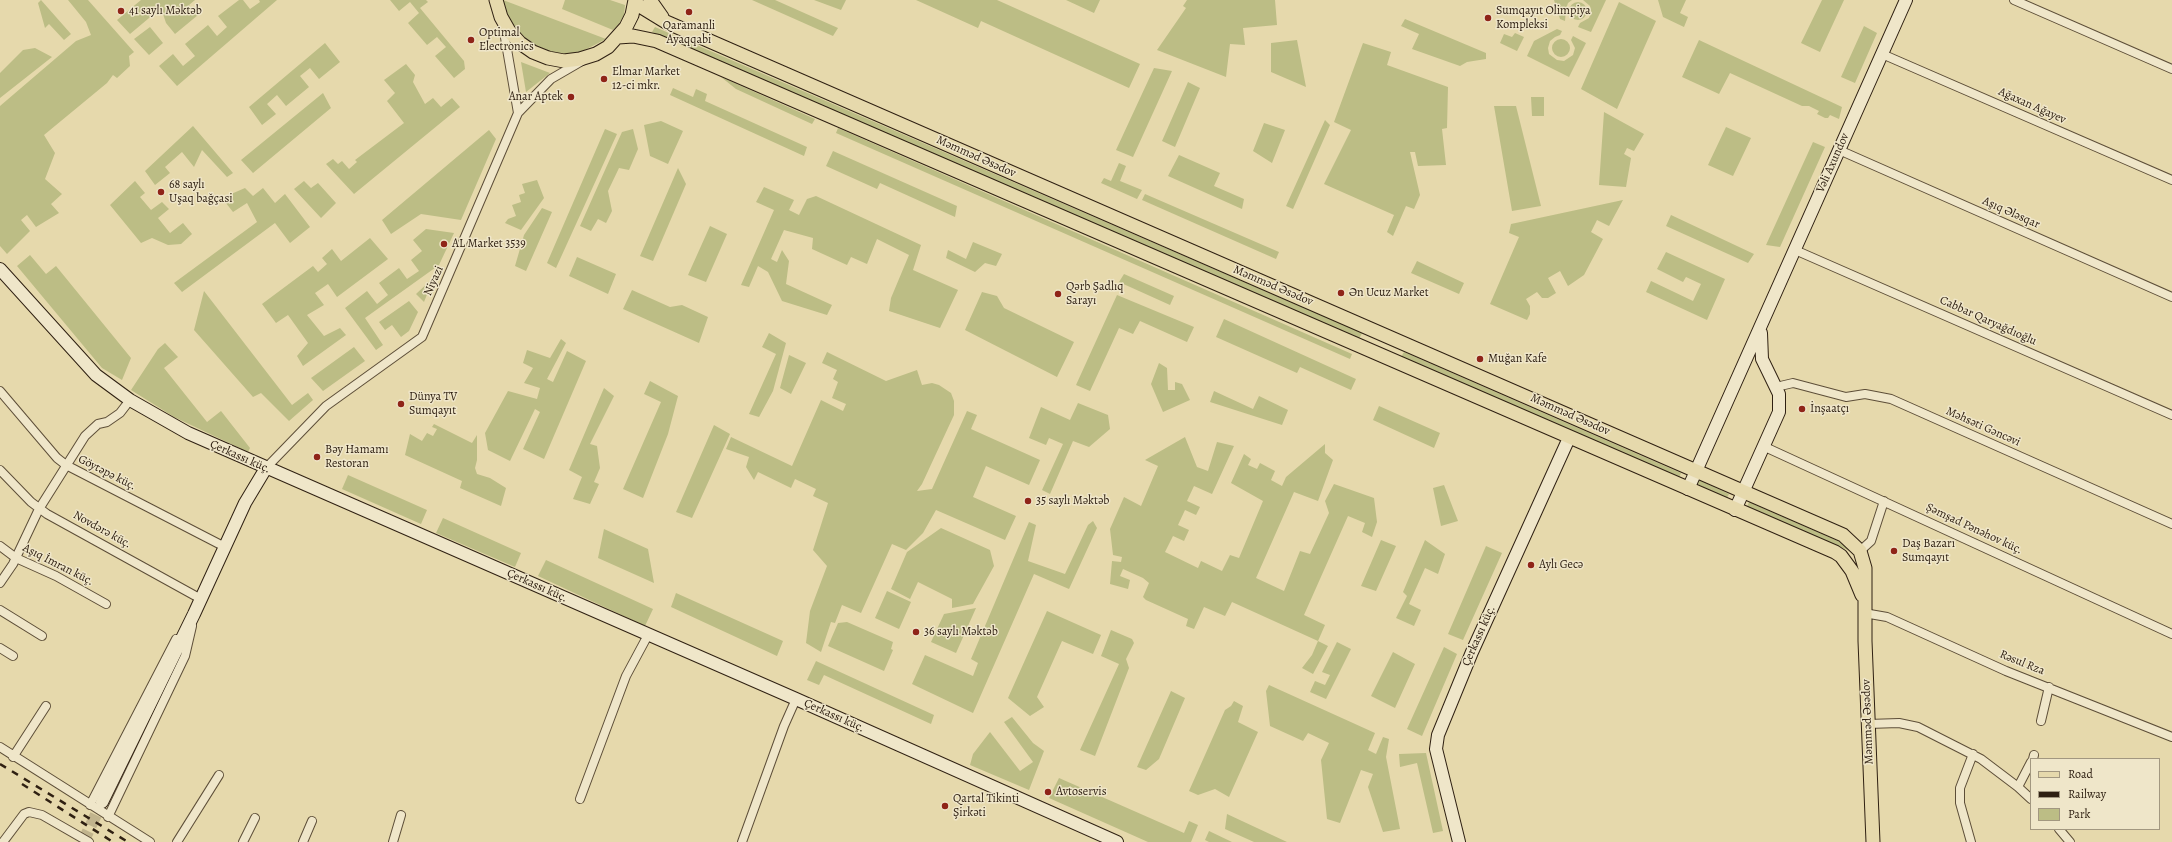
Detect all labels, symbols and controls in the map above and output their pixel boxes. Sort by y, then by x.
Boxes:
place label: 41 saylı Məktəb [129,4,202,18]
place label: Sumqayıt Olimpiya Kompleksi [1496,4,1591,32]
marker: 41 saylı Məktəb [116,6,126,16]
marker: Qaramanli Ayaqqabi [684,7,694,17]
marker: Sumqayıt Olimpiya Kompleksi [1483,13,1493,23]
place label: Qaramanli Ayaqqabi [663,19,715,47]
place label: Optimal Electronics [479,26,534,54]
marker: Optimal Electronics [466,35,476,45]
place label: Elmar Market 12-ci mkr. [612,65,680,93]
marker: Elmar Market 12-ci mkr. [599,74,609,84]
street label: Ağaxan Ağayev [1996,85,2068,127]
place label: Anar Aptek [509,90,563,104]
marker: Anar Aptek [566,92,576,102]
street label: Vəli Axundov [1813,131,1853,195]
street label: Məmməd Əsədov [934,133,1018,181]
place label: 68 saylı Uşaq bağçasi [169,178,233,206]
marker: 68 saylı Uşaq bağçasi [156,187,166,197]
street label: Aşıq Ələsqar [1980,194,2042,232]
place label: AL Market 3539 [452,237,526,251]
marker: AL Market 3539 [439,239,449,249]
street label: Məmməd Əsədov [1231,263,1315,309]
street label: Niyazi [421,264,447,298]
place label: Qәrb Şadlıq Sarayı [1066,280,1123,308]
place label: Ən Ucuz Market [1349,286,1429,300]
marker: Ən Ucuz Market [1336,288,1346,298]
marker: Qәrb Şadlıq Sarayı [1053,289,1063,299]
street label: Cabbar Qaryağdıoğlu [1937,293,2039,349]
place label: Muğan Kafe [1488,352,1547,366]
marker: Muğan Kafe [1475,354,1485,364]
place label: Dünya TV Sumqayıt [409,390,457,418]
street label: Məmməd Əsədov [1528,391,1612,439]
marker: Dünya TV Sumqayıt [396,399,406,409]
place label: İnşaatçı [1810,402,1849,416]
marker: İnşaatçı [1797,404,1807,414]
street label: Məhsəti Gəncəvi [1943,404,2023,450]
street label: Çerkassı küç. [207,437,273,477]
place label: Bәy Hamamı Restoran [325,443,389,471]
street label: Göytəpə küç. [76,452,138,494]
marker: Bәy Hamamı Restoran [312,452,322,462]
place label: 35 saylı Məktəb [1036,494,1109,508]
marker: 35 saylı Məktəb [1023,496,1033,506]
street label: Şəmşad Pənəhov küç. [1923,500,2025,558]
street label: Novdərə küç. [70,508,134,552]
place label: Daş Bazarı Sumqayıt [1902,537,1955,565]
street label: Aşıq İmran küç. [20,541,96,589]
marker: Daş Bazarı Sumqayıt [1889,546,1899,556]
place label: Aylı Gecə [1539,558,1583,572]
marker: Aylı Gecə [1526,560,1536,570]
street label: Çerkassı küç. [504,566,570,606]
street label: Çerkassı küç. [1459,603,1499,669]
place label: 36 saylı Məktəb [924,625,998,639]
marker: 36 saylı Məktəb [911,627,921,637]
street label: Rəsul Rza [1997,647,2047,679]
street label: Məmməd Əsədov [1859,679,1877,765]
street label: Çerkassı küç. [801,696,867,736]
legend [2030,758,2160,830]
text: Road [2068,766,2093,782]
place label: Avtoservis [1056,785,1107,799]
text: Railway [2068,786,2106,802]
marker: Avtoservis [1043,787,1053,797]
place label: Qartal Tikinti Şirkәti [953,792,1019,820]
marker: Qartal Tikinti Şirkәti [940,801,950,811]
text: Park [2068,806,2091,822]

